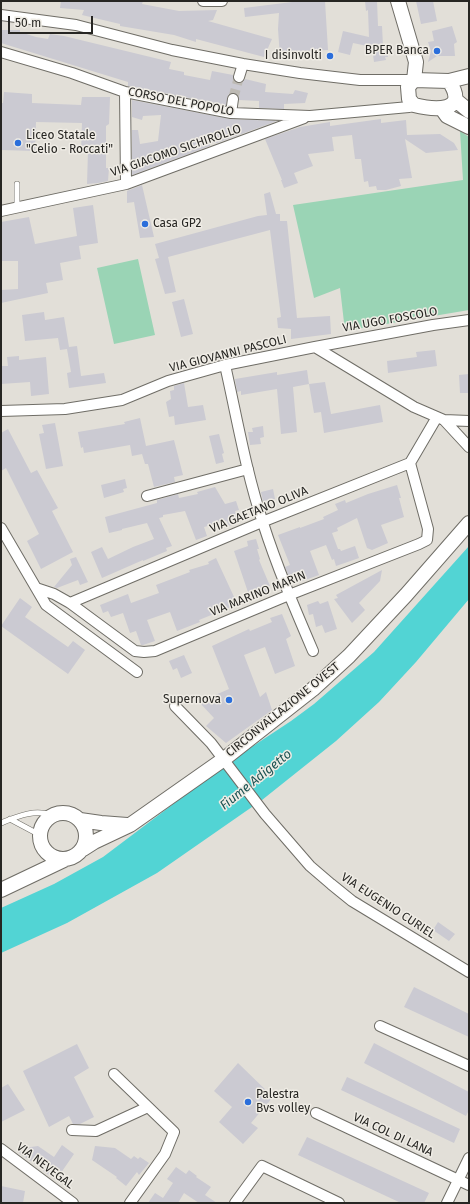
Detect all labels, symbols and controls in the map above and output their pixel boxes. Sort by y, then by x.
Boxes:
scale bar [10,8,95,34]
text: 50 m [15,16,41,30]
place label: BPER Banca [365,44,429,58]
marker: BPER Banca [432,46,442,56]
place label: I disinvolti [265,49,322,63]
marker: I disinvolti [325,51,335,61]
street label: CORSO DEL POPOLO [127,85,235,119]
street label: VIA GIACOMO SICHIROLLO [109,122,243,180]
place label: Liceo Statale "Celio - Roccati" [26,129,113,157]
marker: Liceo Statale "Celio - Roccati" [13,138,23,148]
place label: Casa GP2 [153,217,201,231]
marker: Casa GP2 [140,219,150,229]
street label: VIA UGO FOSCOLO [341,305,439,335]
street label: VIA GIOVANNI PASCOLI [168,332,288,376]
street label: VIA GAETANO OLIVA [208,484,310,536]
street label: VIA MARINO MARIN [208,568,308,620]
street label: CIRCONVALLAZIONE OVEST [223,660,343,760]
place label: Supernova [163,693,221,707]
marker: Supernova [224,695,234,705]
water label: Fiume Adigetto [217,746,295,814]
street label: VIA EUGENIO CURIEL [338,870,438,942]
place label: Palestra Bvs volley [256,1088,310,1116]
marker: Palestra Bvs volley [243,1097,253,1107]
street label: VIA COL DI LANA [351,1110,435,1160]
street label: VIA NEVEGAL [13,1140,77,1192]

